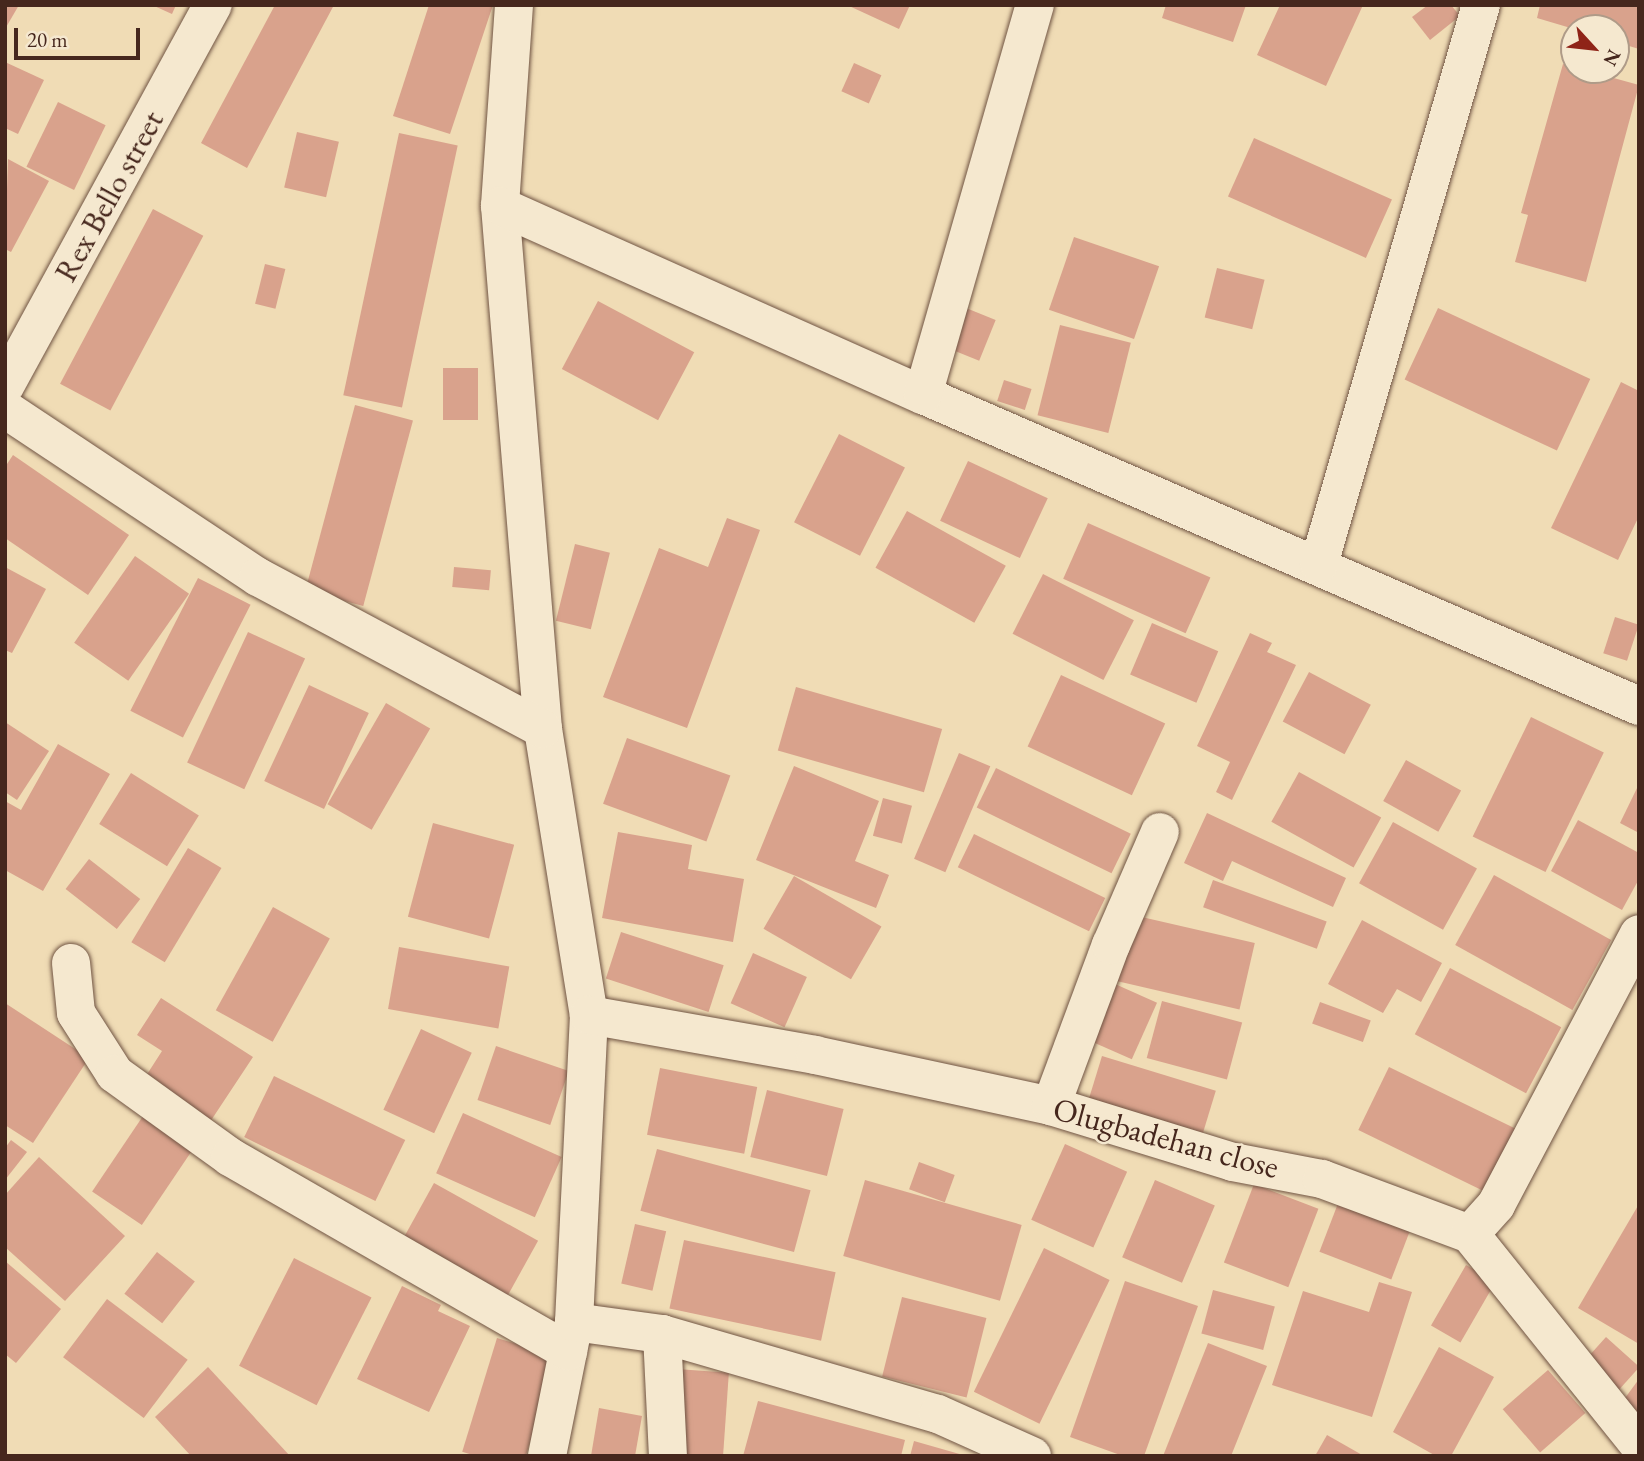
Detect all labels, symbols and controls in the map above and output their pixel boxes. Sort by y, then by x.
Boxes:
scale bar [18,14,144,58]
north arrow [1560,14,1630,84]
text: 20 m [27,26,68,53]
text: N [1598,45,1627,70]
street label: Rex Bello street [46,104,172,288]
street label: Olugbadehan close [1049,1089,1283,1187]

